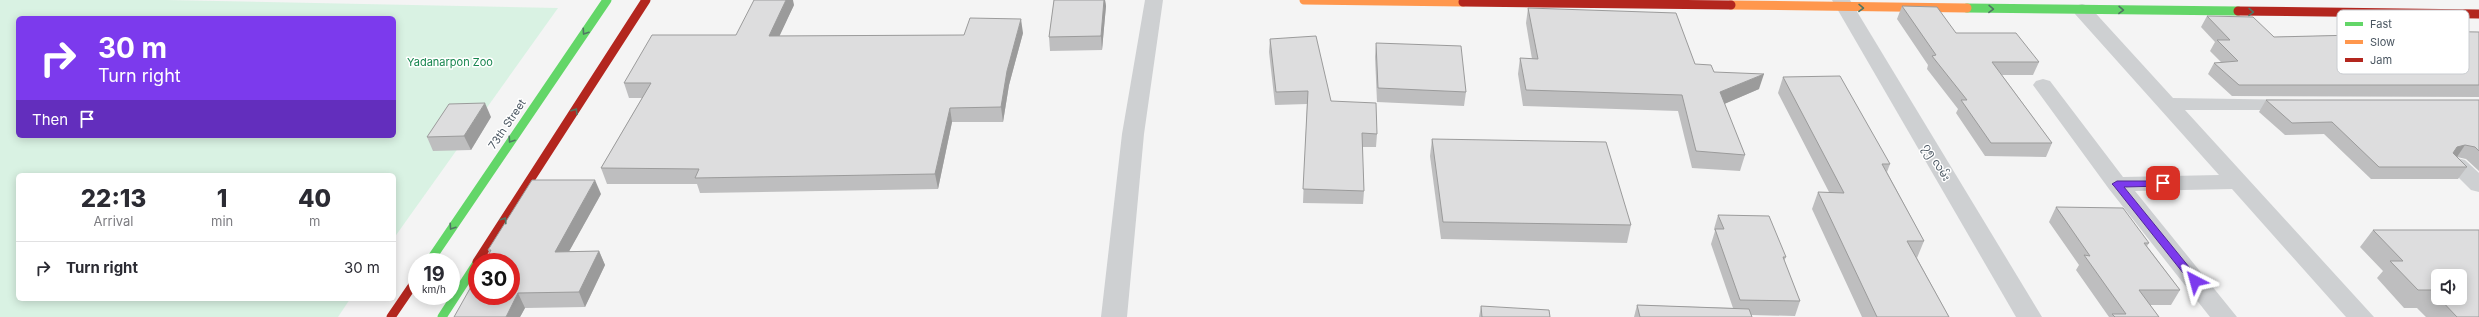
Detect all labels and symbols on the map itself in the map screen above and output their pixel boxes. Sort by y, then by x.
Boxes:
one-way arrow [1858,3,1864,12]
one-way arrow [1988,5,1994,13]
one-way arrow [2118,6,2124,15]
one-way arrow [2248,8,2254,16]
legend [2337,10,2469,74]
text: Fast [2370,17,2392,31]
one-way arrow [582,28,590,35]
text: Slow [2370,35,2395,49]
text: Jam [2370,53,2392,67]
park label: Yadanarpon Zoo [407,55,493,69]
street label: 73th Street [485,96,529,152]
one-way arrow [570,108,578,115]
one-way arrow [509,135,516,142]
street label: ၇၅ လမ်း [1919,141,1954,184]
pin [2146,166,2180,200]
one-way arrow [500,217,507,224]
one-way arrow [449,223,457,230]
speed limit sign: 30 [468,253,520,305]
position arrow [2174,260,2216,302]

